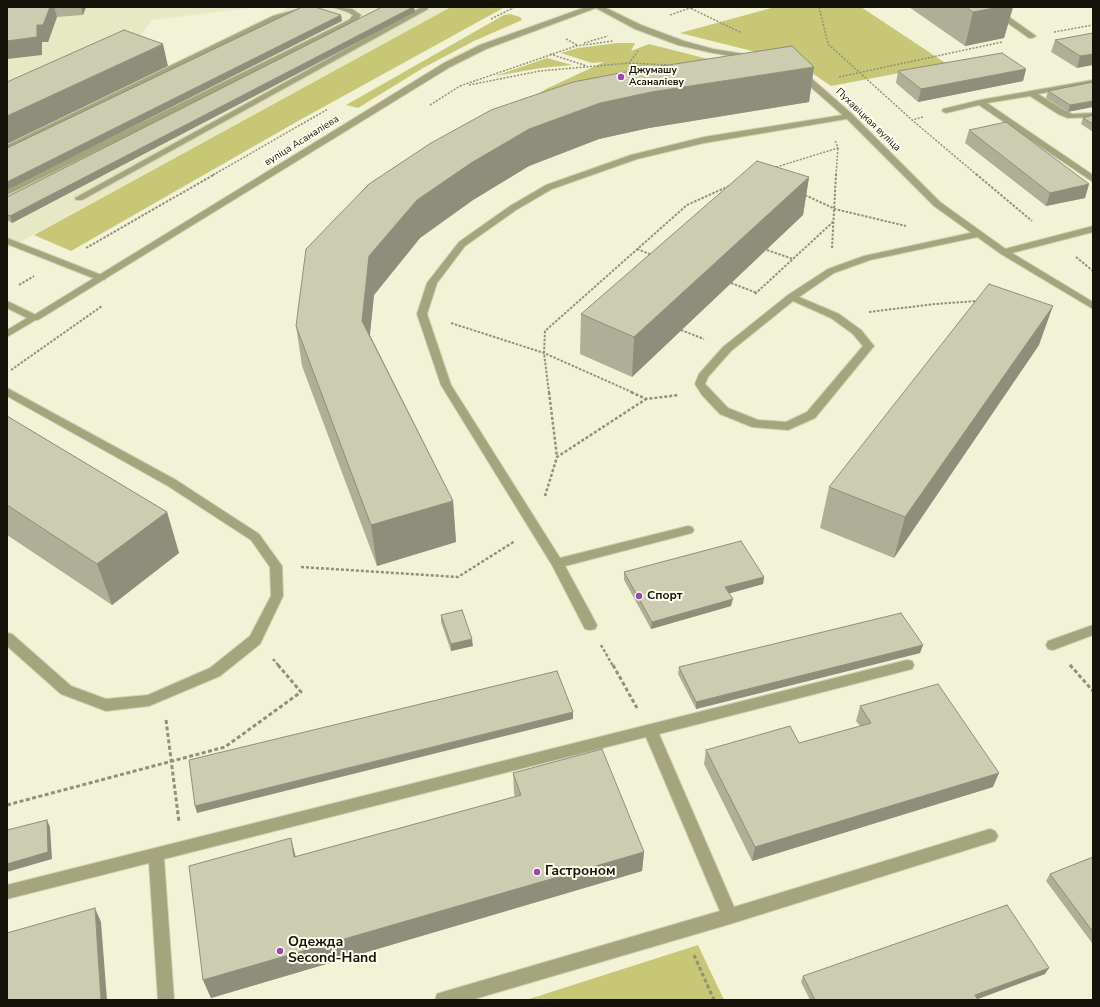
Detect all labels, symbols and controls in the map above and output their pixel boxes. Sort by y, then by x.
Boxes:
place label: Джумашу Асаналіеву [629,65,684,88]
marker: Джумашу Асаналіеву [616,72,626,82]
street label: Пухавіцкая вуліца [833,86,903,154]
street label: вуліца Асаналіева [263,113,341,169]
place label: Спорт [647,589,683,603]
marker: Спорт [634,591,644,601]
place label: Гастроном [545,864,616,880]
marker: Гастроном [532,867,542,877]
place label: Одежда Second-Hand [288,935,377,968]
marker: Одежда Second-Hand [275,946,285,956]

